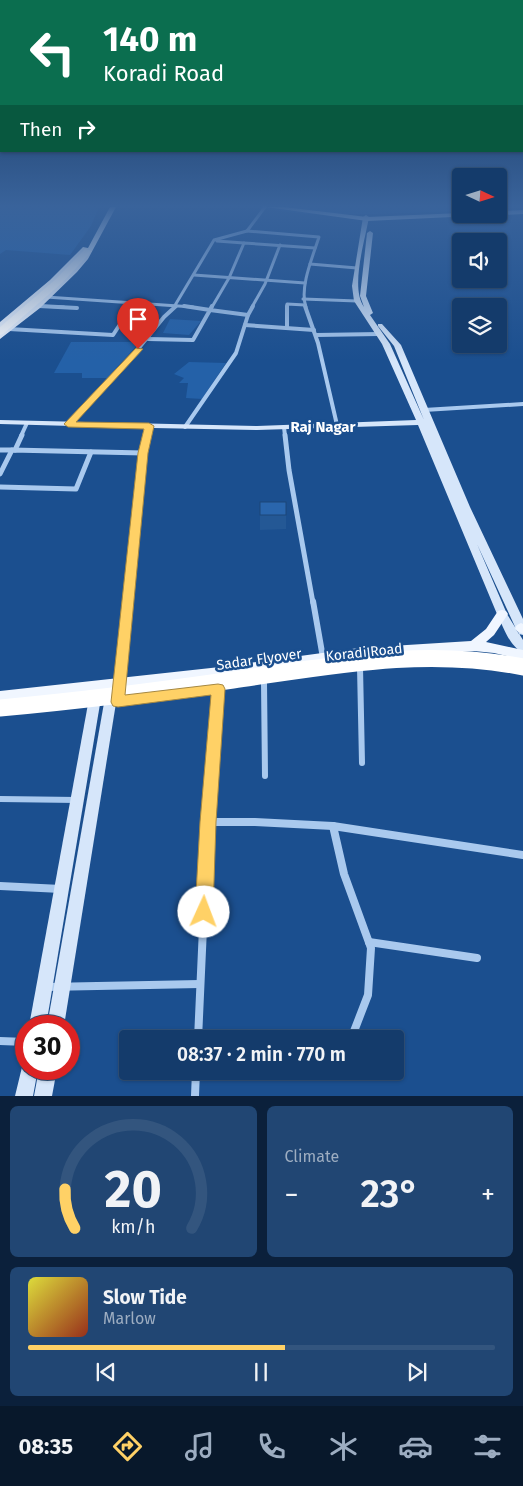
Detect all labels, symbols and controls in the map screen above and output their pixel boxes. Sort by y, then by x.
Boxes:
text: 140 m [103,18,197,60]
icon: left [20,20,85,85]
text: Koradi Road [103,60,224,87]
icon: right [72,115,100,143]
text: Then [20,118,62,141]
north arrow [452,168,508,222]
map controls [452,168,507,353]
button: sound [452,233,507,288]
pin [117,298,159,349]
button: layers [452,298,507,353]
icon: arrive [124,305,152,333]
district label: Raj Nagar [290,418,357,436]
street label: Koradi Road [325,640,403,665]
street label: Sadar Flyover [215,645,303,674]
position arrow [177,885,229,937]
speed limit sign: 30 [15,1015,80,1080]
text: 08:37 · 2 min · 770 m [177,1043,346,1066]
text: Climate [285,1147,339,1166]
text: 20 [105,1158,162,1221]
text: 23° [360,1171,419,1217]
text: − [285,1178,299,1211]
text: + [481,1178,495,1211]
text: km/h [111,1216,155,1238]
text: Slow Tide [103,1286,187,1309]
text: Marlow [103,1309,156,1328]
icon: previous [92,1358,120,1386]
icon: pause [247,1358,275,1386]
icon: next [403,1358,431,1386]
icon: directions [110,1429,145,1464]
icon: music [182,1429,217,1464]
icon: phone [254,1429,289,1464]
icon: climate [326,1429,361,1464]
icon: car [398,1429,433,1464]
icon: filters [470,1429,505,1464]
text: 08:35 [18,1433,73,1460]

